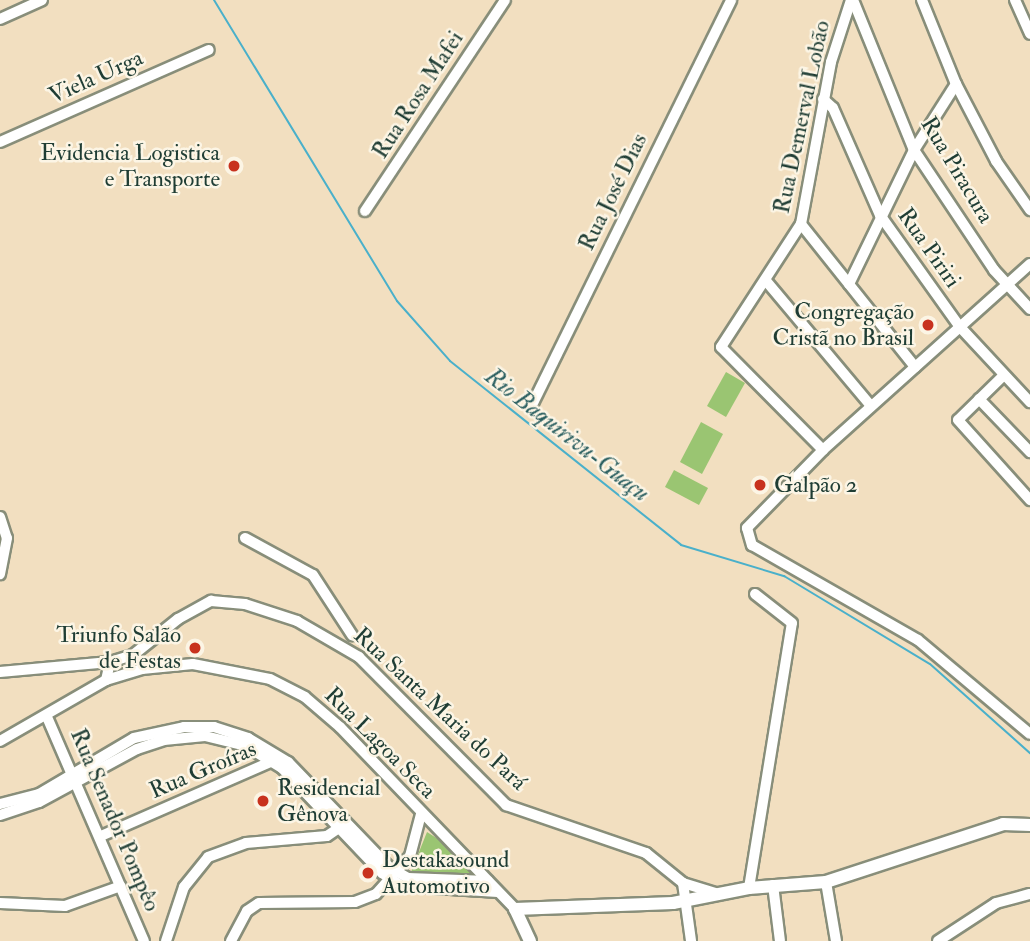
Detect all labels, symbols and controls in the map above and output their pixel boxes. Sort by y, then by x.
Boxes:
street label: Rua Demerval Lobão [768,18,836,216]
street label: Rua Rosa Mafei [367,26,469,164]
street label: Viela Urga [45,44,147,110]
street label: Rua Piracura [914,112,1000,228]
street label: Rua José Dias [573,129,653,255]
place label: Evidencia Logistica e Transporte [40,139,220,193]
marker: Evidencia Logistica e Transporte [226,158,242,174]
street label: Rua Piriri [892,203,966,293]
place label: Congregação Cristã no Brasil [772,298,914,352]
marker: Congregação Cristã no Brasil [920,317,936,333]
water label: Rio Baquirivu-Guaçu [479,362,655,508]
place label: Galpão 2 [774,471,857,499]
marker: Galpão 2 [752,477,768,493]
place label: Triunfo Salão de Festas [56,621,181,675]
street label: Rua Santa Maria do Pará [348,622,532,796]
marker: Triunfo Salão de Festas [187,640,203,656]
street label: Rua Lagoa Seca [318,681,442,805]
street label: Rua Senador Pompêo [64,724,166,916]
street label: Rua Groíras [145,735,261,805]
place label: Residencial Gênova [277,774,380,828]
marker: Residencial Gênova [255,793,271,809]
place label: Destakasound Automotivo [382,846,509,900]
marker: Destakasound Automotivo [360,865,376,881]

